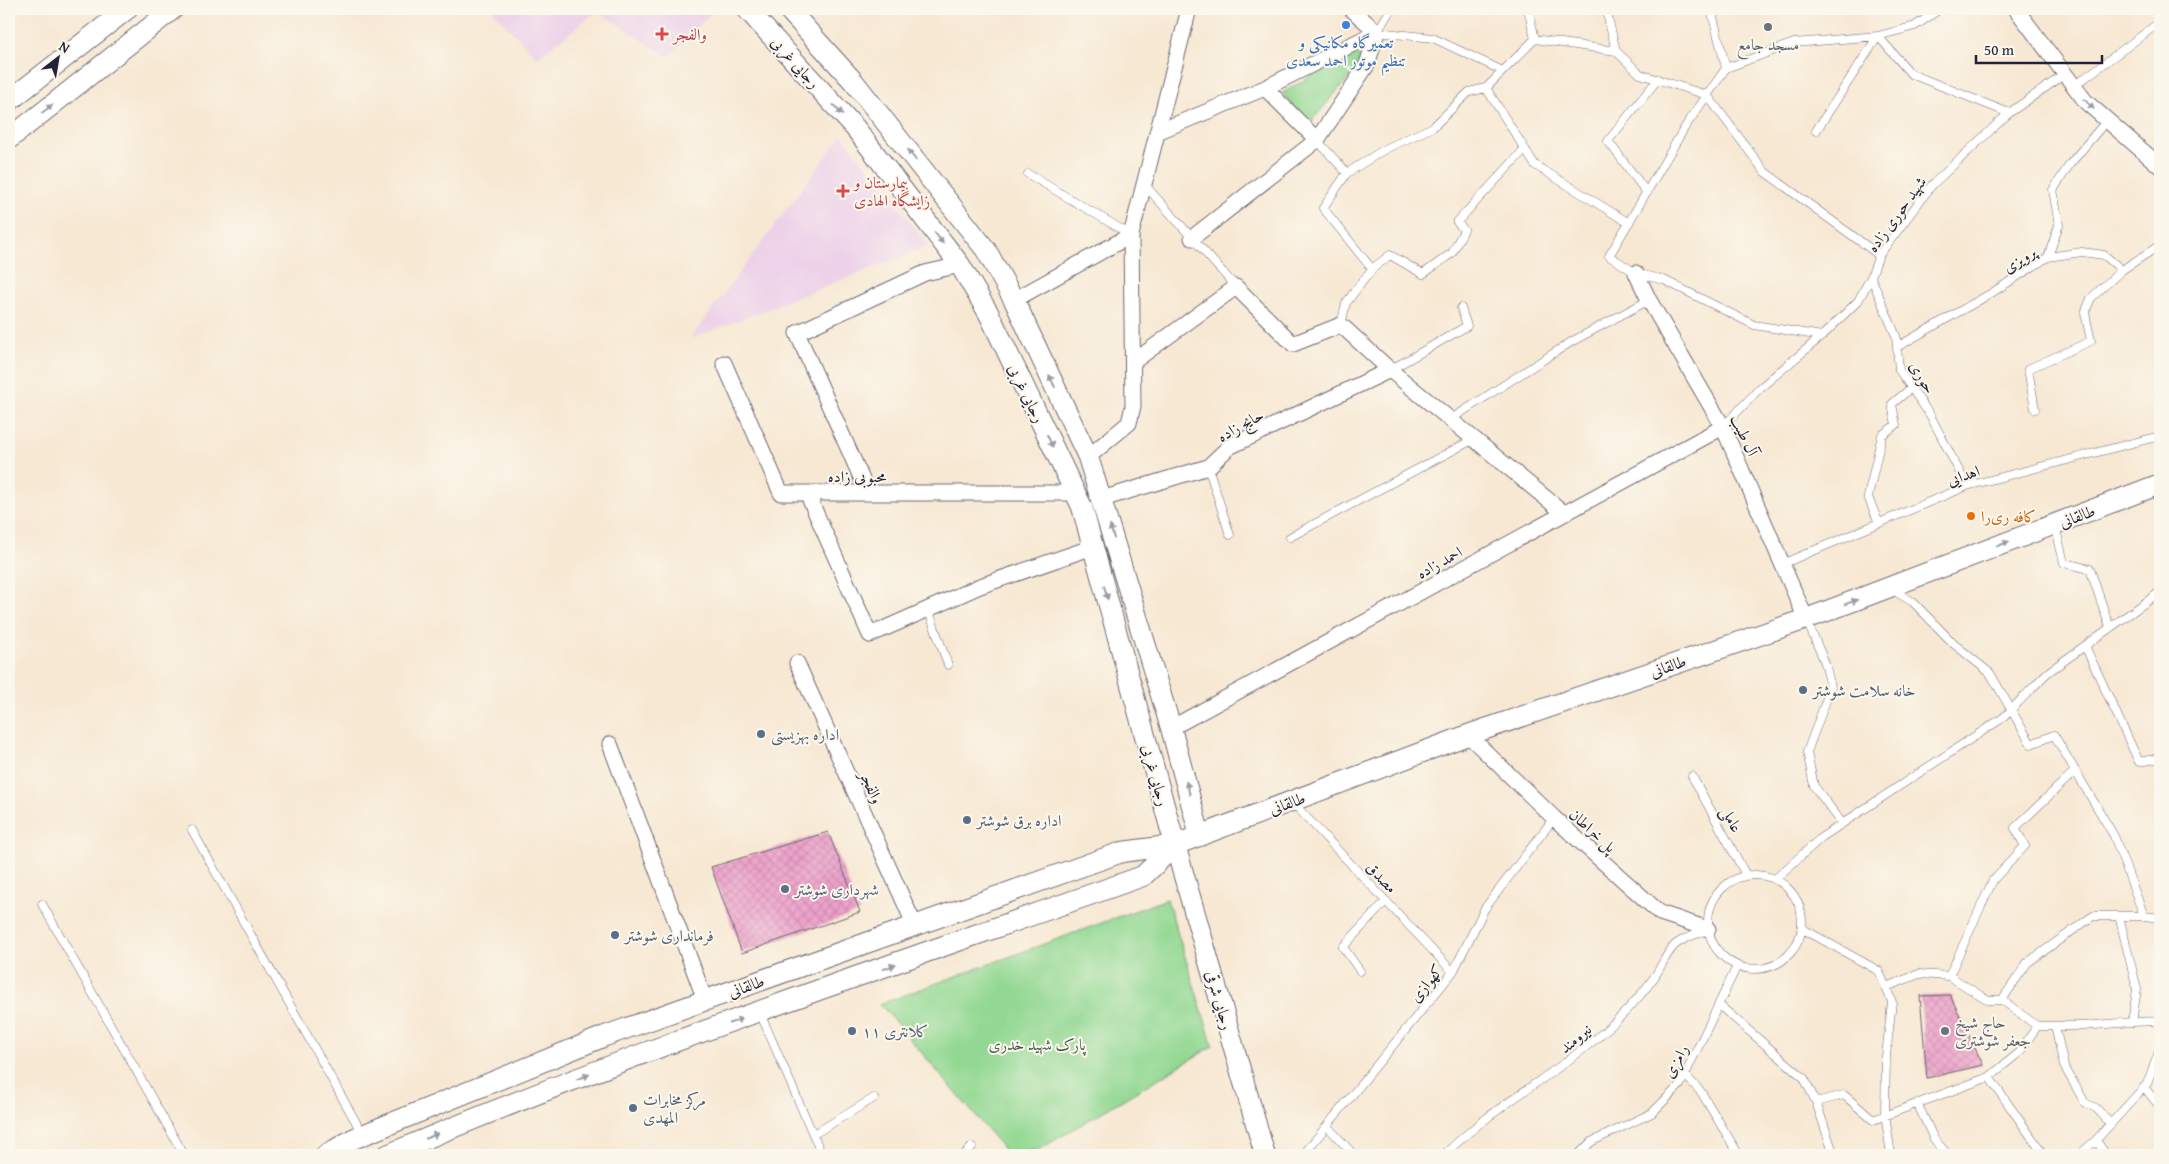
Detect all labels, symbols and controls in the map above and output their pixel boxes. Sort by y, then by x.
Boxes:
marker: تعمیرگاه مکانیکی و تنظیم موتور احمد سعدی [1340,19,1352,31]
marker: مسجد جامع [1762,21,1774,33]
place label: والفجر [671,22,707,46]
marker: والفجر [655,27,669,41]
street label: رجایی غربی [766,30,826,94]
place label: تعمیرگاه مکانیکی و تنظیم موتور احمد سعدی [1286,30,1406,77]
north arrow [32,32,82,82]
place label: مسجد جامع [1737,32,1799,60]
scale bar [1976,32,2103,64]
text: N [56,36,74,58]
text: 50 m [1984,39,2015,60]
one-way arrow [2083,98,2095,110]
one-way arrow [40,103,53,114]
one-way arrow [833,104,844,117]
one-way arrow [906,149,917,162]
place label: بیمارستان و زایشگاه الهادی [852,170,930,212]
street label: شهید حوری زاده [1860,171,1932,257]
marker: بیمارستان و زایشگاه الهادی [836,184,850,198]
one-way arrow [934,231,944,244]
street label: پرویزی [1998,238,2042,278]
street label: حوری [1904,356,1942,398]
street label: رجایی غربی [1002,359,1052,427]
one-way arrow [1048,374,1056,388]
street label: حایج زاده [1212,402,1269,449]
street label: آل طیب [1725,410,1766,461]
one-way arrow [1046,434,1054,448]
street label: اهدایی [1943,458,1983,492]
street label: محبوبی زاده [828,464,887,488]
street label: طالقانی [2055,498,2099,534]
place label: کافه‌ ری‌را [1981,504,2036,528]
marker: کافه‌ ری‌را [1965,510,1977,522]
one-way arrow [1108,524,1116,539]
street label: احمد زاده [1412,540,1466,584]
one-way arrow [1996,540,2011,547]
one-way arrow [1102,586,1110,601]
one-way arrow [1844,598,1859,605]
street label: طالقانی [1647,649,1689,683]
place label: خانه سلامت شوشتر [1811,678,1916,702]
marker: خانه سلامت شوشتر [1797,684,1809,696]
place label: اداره بهزیستی [771,722,839,746]
marker: اداره بهزیستی [755,728,767,740]
street label: رجایی غربی [1136,741,1176,809]
street label: والفجر [853,765,890,807]
one-way arrow [1184,781,1192,796]
street label: طالقانی [1266,785,1308,821]
street label: عاملی [1715,801,1749,837]
street label: پل خراطان [1564,802,1623,858]
place label: اداره برق شوشتر [975,808,1062,832]
marker: اداره برق شوشتر [961,814,973,826]
street label: مصدق [1361,856,1403,898]
place label: شهرداری شوشتر [793,877,879,901]
marker: شهرداری شوشتر [779,883,791,895]
place label: فرمانداری شوشتر [623,923,714,947]
marker: فرمانداری شوشتر [609,929,621,941]
street label: کهوازی [1403,959,1449,1007]
one-way arrow [881,963,896,970]
street label: رجایی شرقی [1200,967,1240,1033]
street label: طالقانی [725,968,767,1004]
place label: حاج شیخ جعفر شوشتری [1955,1010,2031,1052]
one-way arrow [728,1017,743,1024]
street label: نیرومند [1554,1017,1596,1059]
place label: کلانتری ۱۱ [862,1019,928,1043]
marker: کلانتری ۱۱ [846,1025,858,1037]
marker: حاج شیخ جعفر شوشتری [1939,1025,1951,1037]
park label: پارک شهید خدری [988,1032,1087,1056]
street label: رامزی [1656,1040,1694,1082]
one-way arrow [576,1073,591,1081]
place label: مرکز مخابرات المهدی [643,1087,706,1129]
marker: مرکز مخابرات المهدی [627,1102,639,1114]
one-way arrow [425,1132,439,1140]

